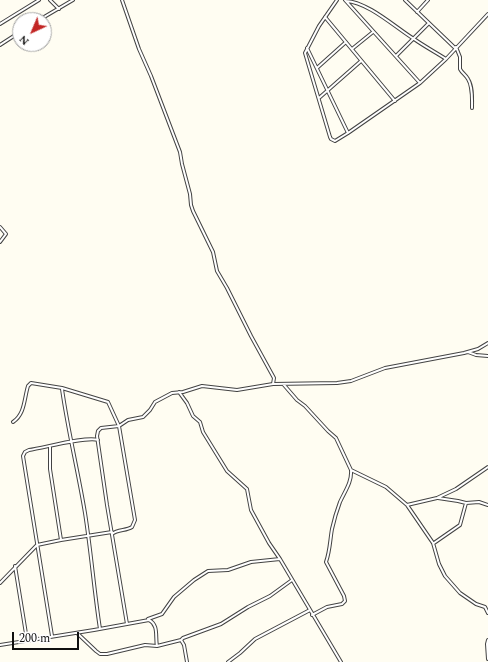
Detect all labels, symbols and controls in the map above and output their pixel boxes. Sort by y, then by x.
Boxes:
north arrow [12,12,52,52]
text: N [15,31,33,50]
scale bar [14,624,81,650]
text: 200 m [19,629,50,648]

